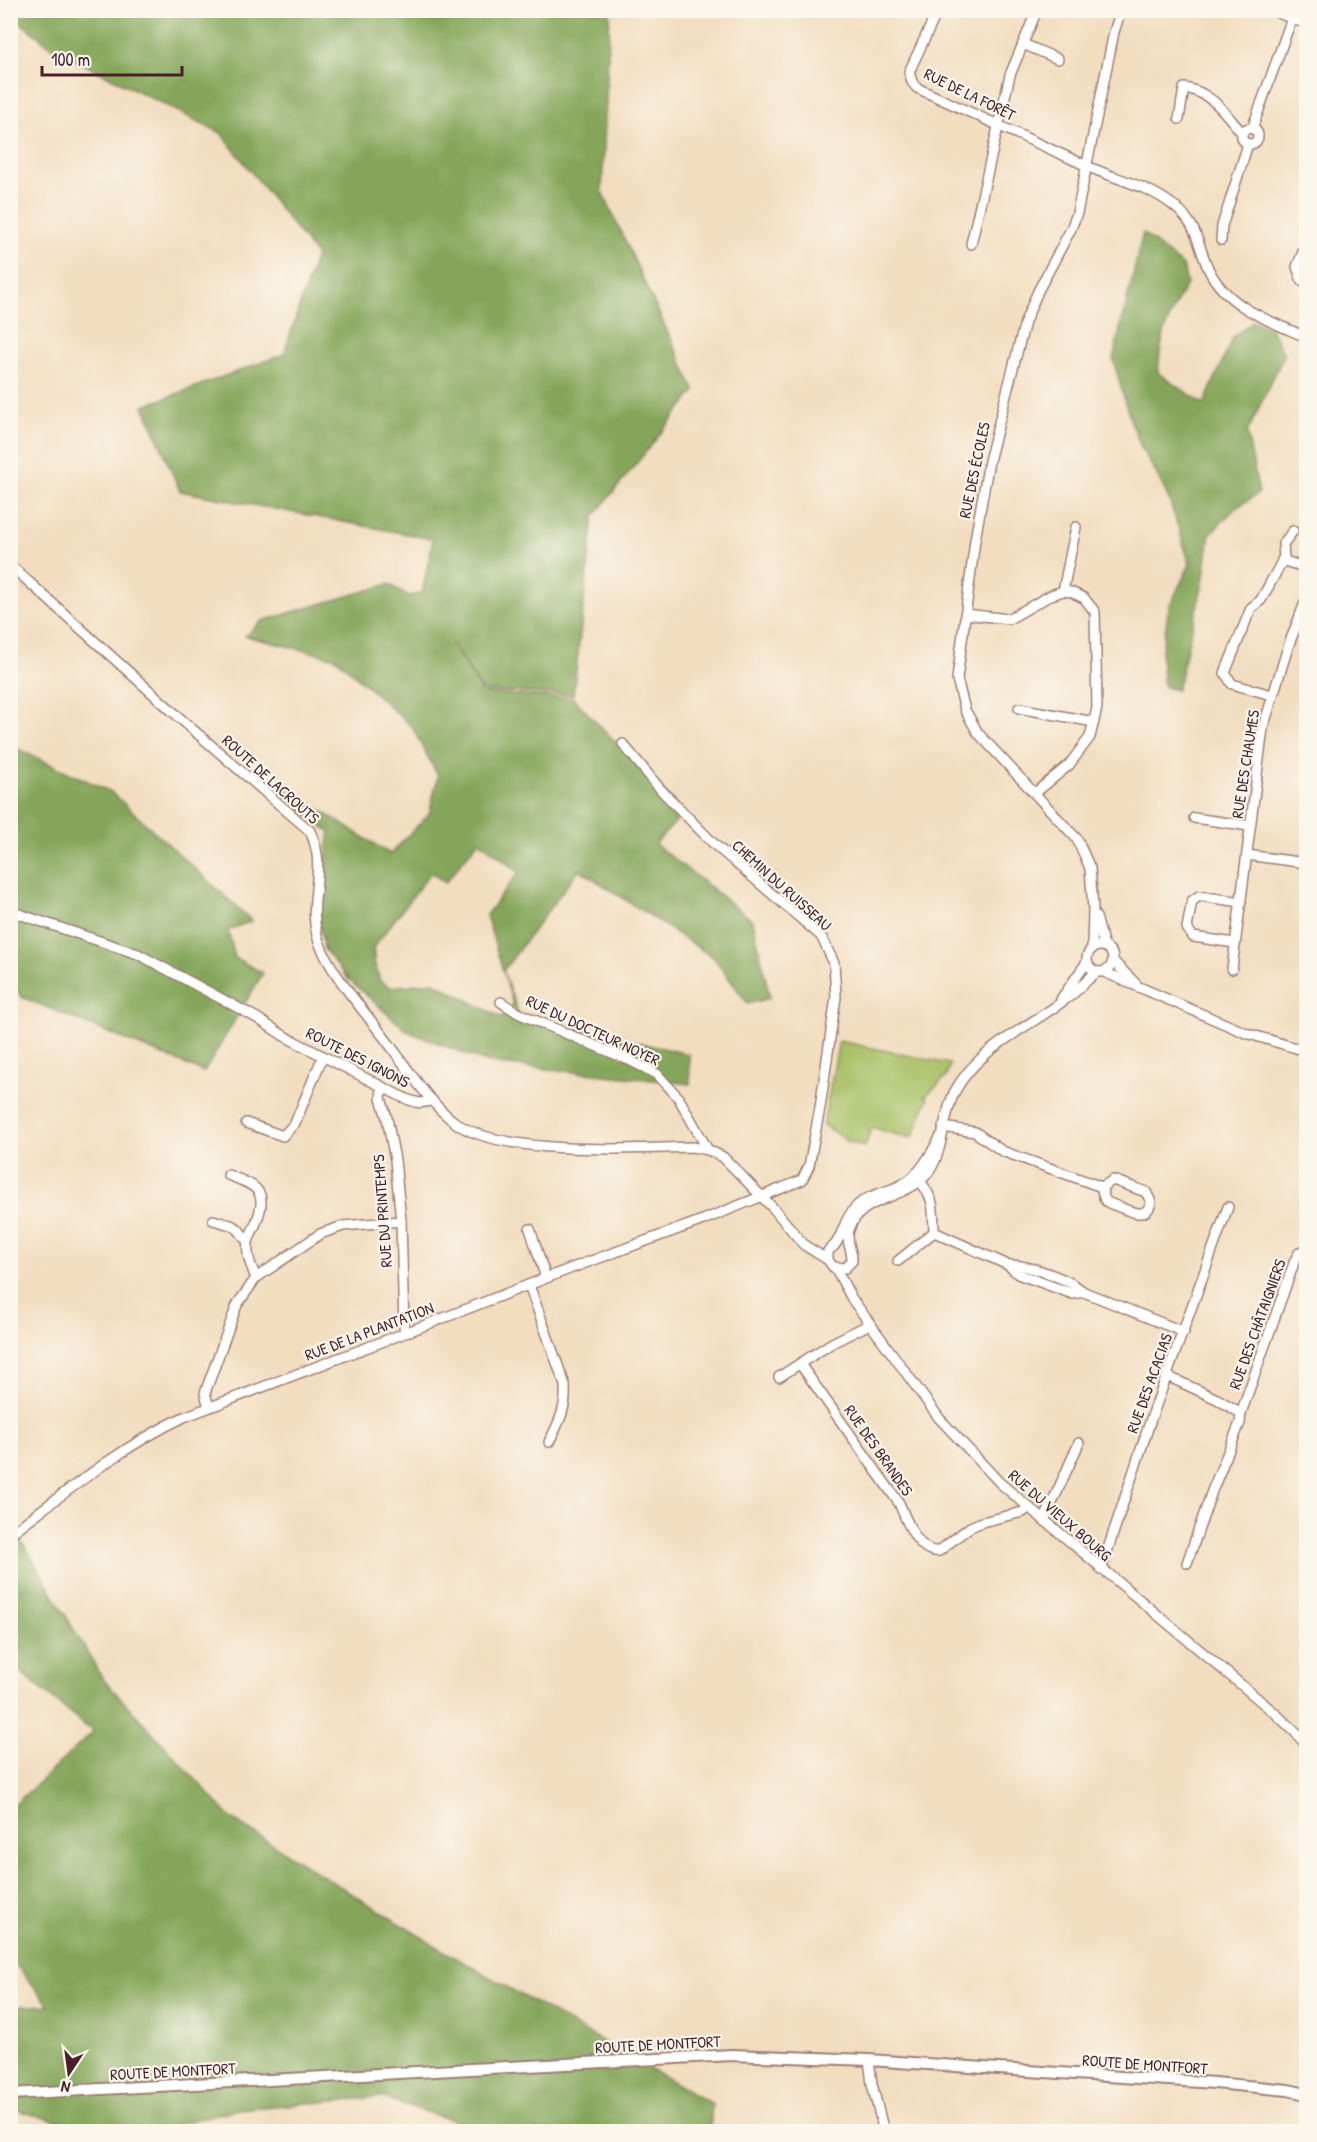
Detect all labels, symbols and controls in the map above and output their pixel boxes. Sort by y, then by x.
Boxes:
scale bar [42,39,182,77]
text: 100 m [51,47,90,72]
street label: RUE DE LA FORÊT [921,62,1020,126]
street label: RUE DES ÉCOLES [953,419,995,520]
street label: RUE DES CHAUMES [1226,708,1265,820]
street label: ROUTE DE LACROUTS [218,729,325,829]
street label: CHEMIN DU RUISSEAU [727,834,837,936]
street label: RUE DU DOCTEUR NOYER [523,989,663,1071]
street label: ROUTE DES IGNONS [302,1021,414,1093]
street label: RUE DU PRINTEMPS [367,1153,397,1268]
street label: RUE DES CHÂTAIGNIERS [1223,1255,1291,1392]
street label: RUE DE LA PLANTATION [301,1296,437,1366]
street label: RUE DES ACACIAS [1121,1329,1177,1436]
street label: RUE DES BRANDES [840,1400,919,1500]
street label: RUE DU VIEUX BOURG [1004,1464,1116,1566]
street label: ROUTE DE MONTFORT [595,2030,722,2058]
north arrow [39,2043,99,2103]
street label: ROUTE DE MONTFORT [1082,2049,1209,2079]
street label: ROUTE DE MONTFORT [110,2057,237,2085]
text: N [59,2076,72,2099]

